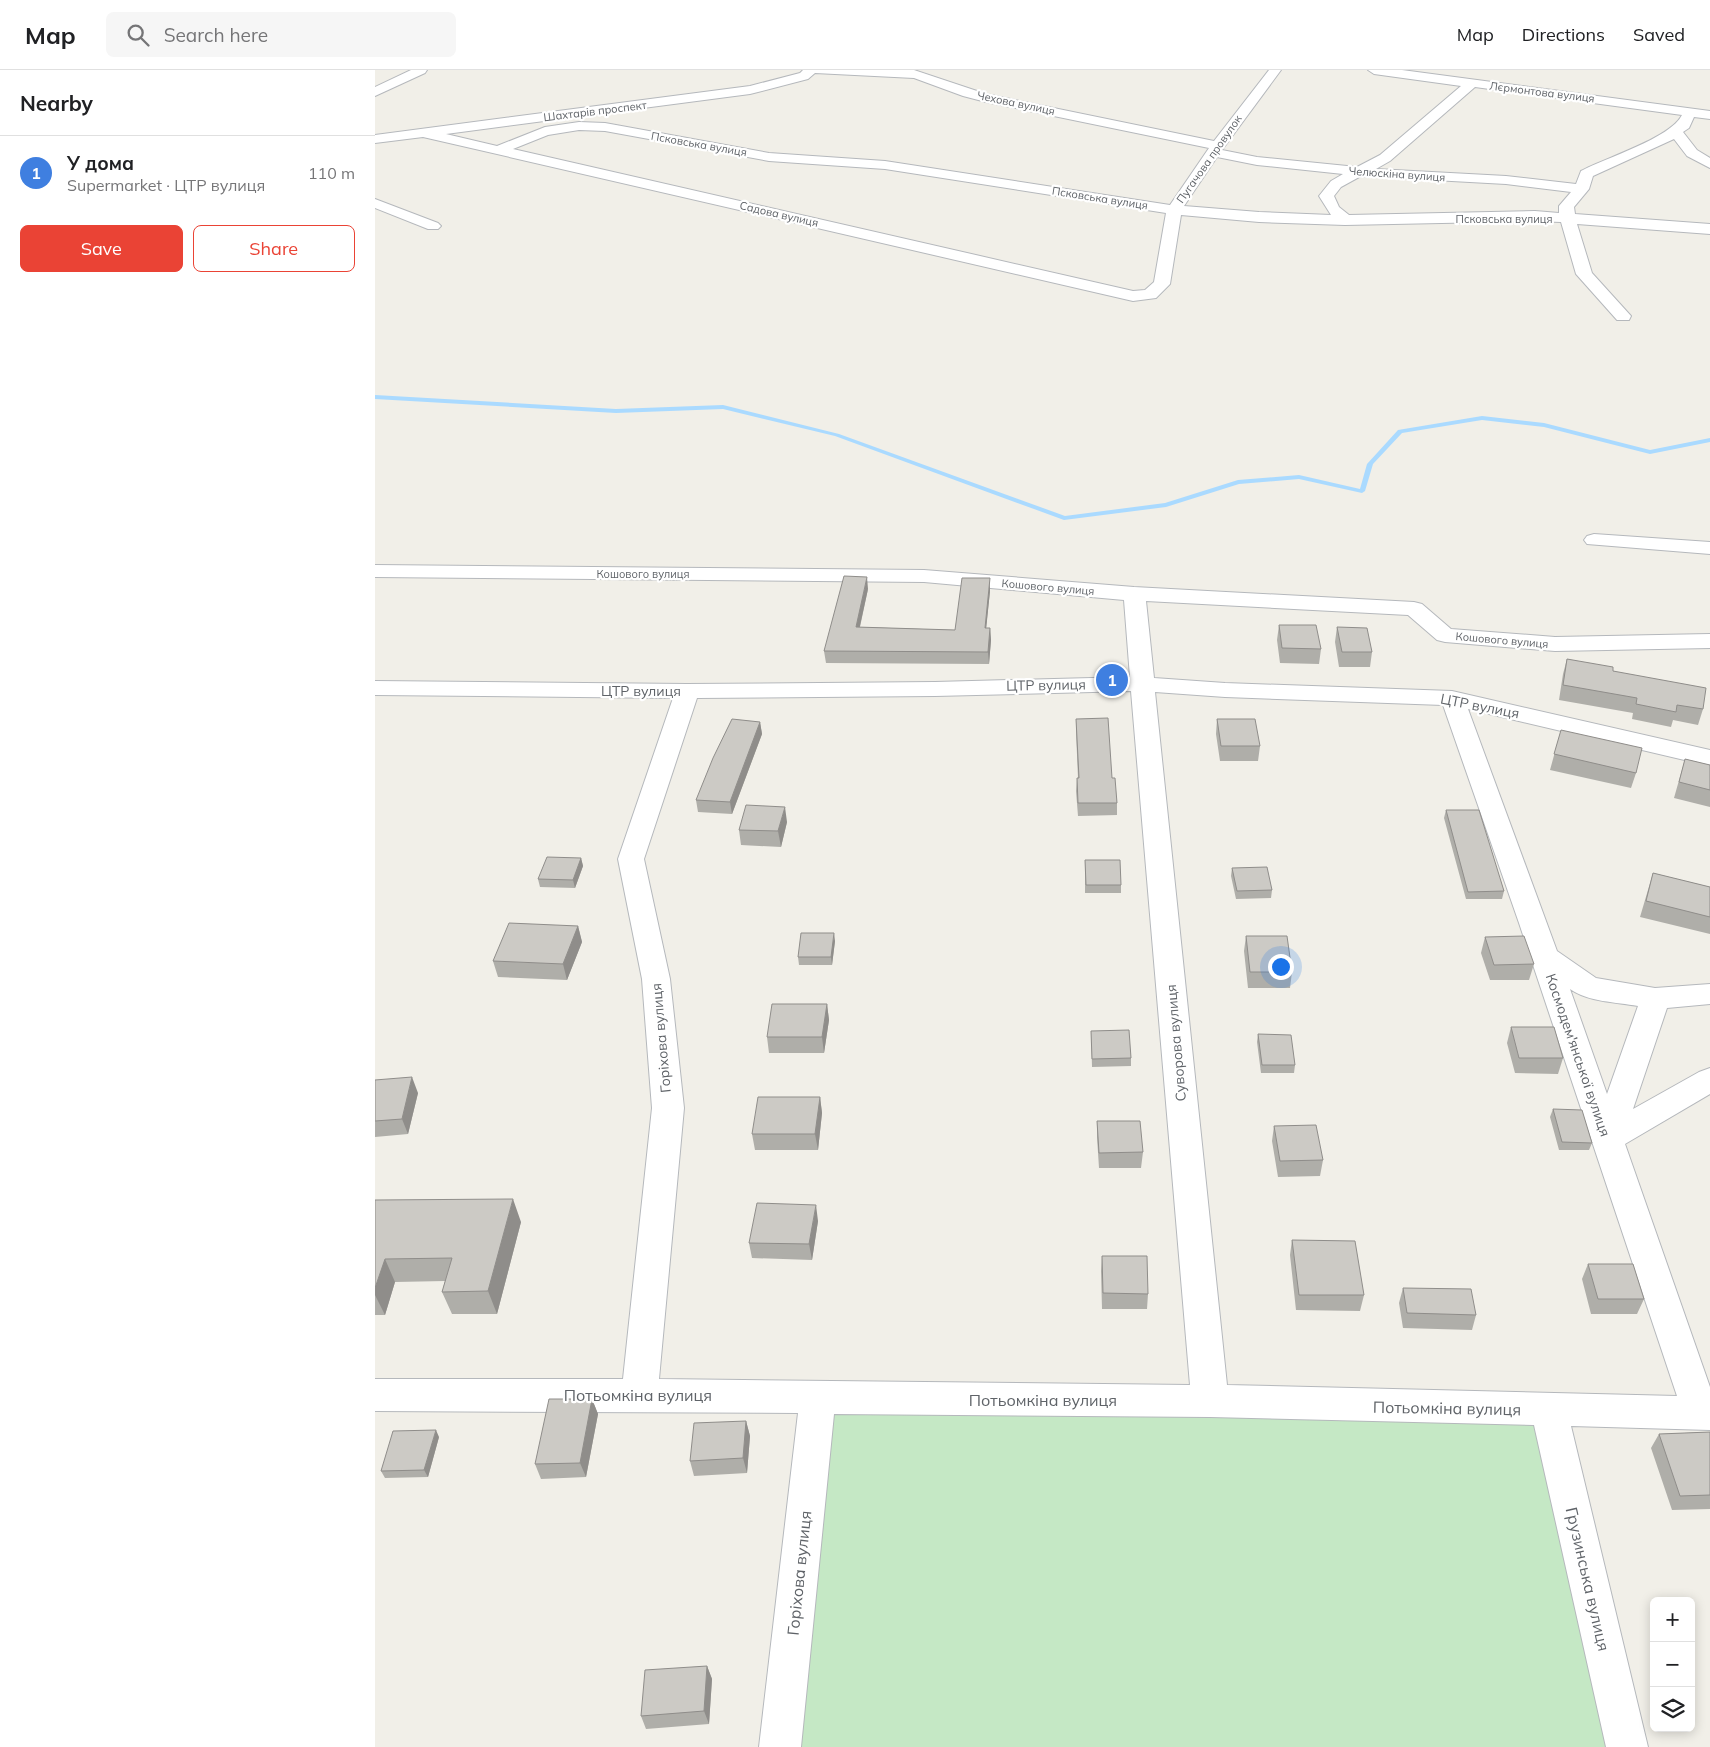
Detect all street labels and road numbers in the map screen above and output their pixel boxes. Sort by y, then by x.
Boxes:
street label: Лєрмонтова вулиця [1489,79,1595,105]
street label: Чехова вулиця [976,88,1056,118]
street label: Шахтарів проспект [543,98,647,124]
street label: Пугачова провулок [1173,112,1245,206]
street label: Псковська вулиця [650,129,748,159]
street label: Челюскіна вулиця [1348,164,1446,184]
street label: Псковська вулиця [1051,183,1149,213]
street label: Садова вулиця [738,198,820,230]
street label: Псковська вулиця [1455,212,1553,226]
street label: Кошового вулиця [596,567,690,581]
street label: Кошового вулиця [1001,576,1095,598]
street label: Кошового вулиця [1455,629,1549,651]
street label: ЦТР вулиця [1006,675,1086,695]
street label: ЦТР вулиця [601,682,681,700]
street label: ЦТР вулиця [1439,690,1521,722]
street label: Космодем'янської вулиця [1542,971,1614,1139]
street label: Горіхова вулиця [647,983,675,1093]
street label: Суворова вулиця [1162,984,1190,1102]
street label: Потьомкіна вулиця [564,1385,712,1405]
street label: Потьомкіна вулиця [969,1390,1117,1410]
street label: Потьомкіна вулиця [1373,1397,1521,1419]
street label: Грузинська вулиця [1562,1505,1614,1653]
street label: Горіхова вулиця [783,1510,815,1636]

